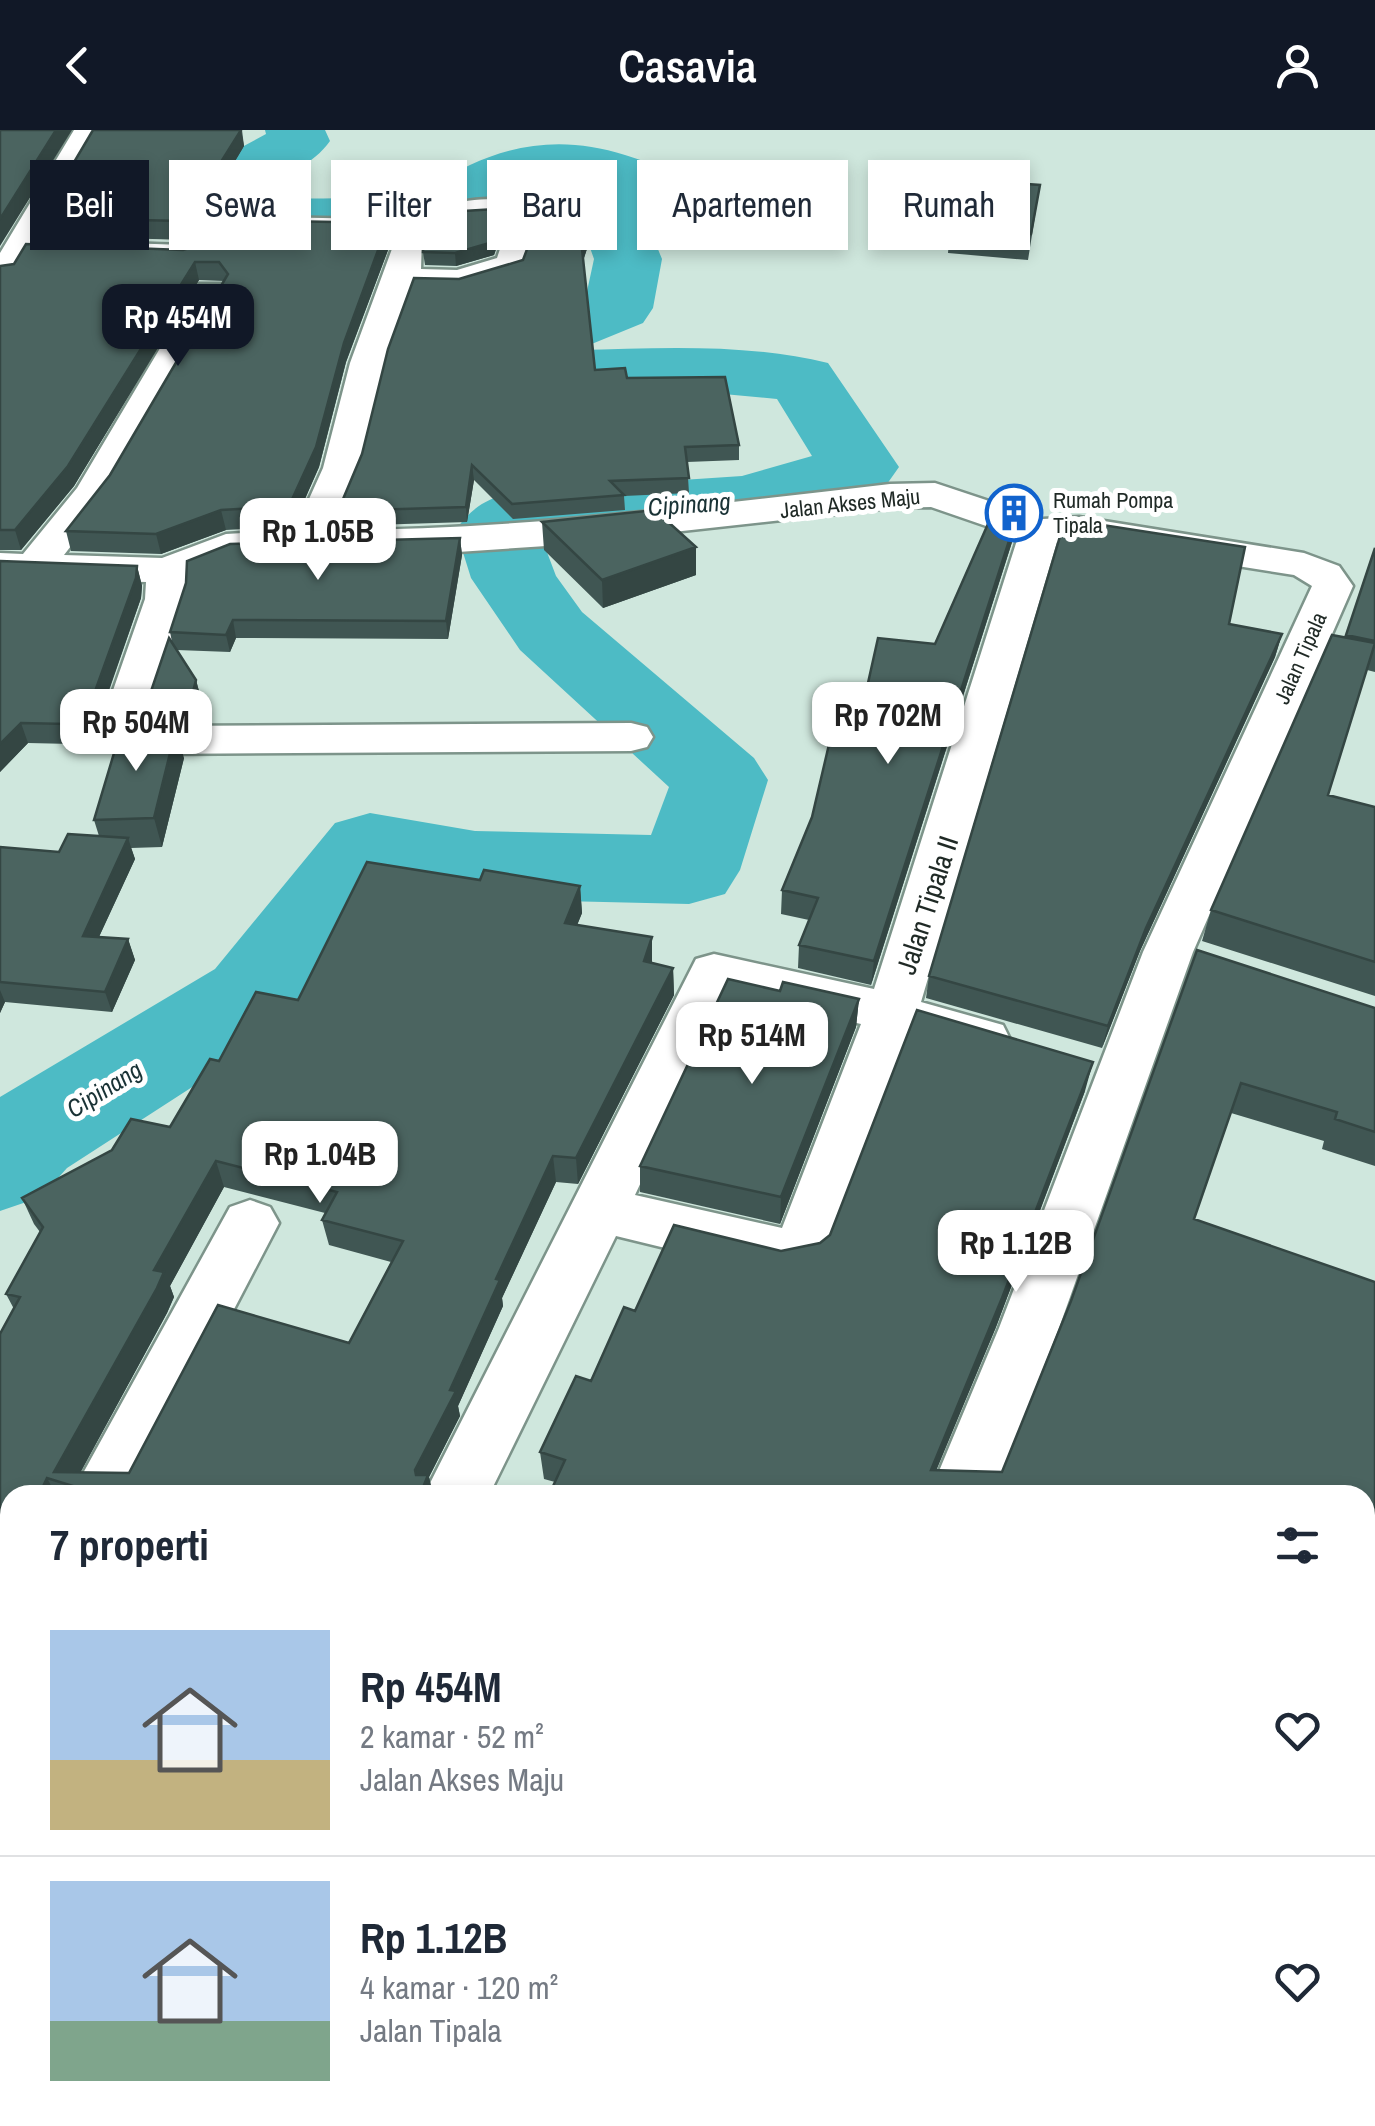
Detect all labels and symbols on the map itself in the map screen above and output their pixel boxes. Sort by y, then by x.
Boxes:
pin: Rp 454M [86,284,270,369]
street label: Jalan Akses Maju [779,481,921,525]
building icon: Rumah Pompa Tipala [984,483,1044,543]
water label: Cipinang [646,484,732,524]
place label: Rumah Pompa Tipala [1053,485,1173,540]
pin: Rp 1.05B [215,498,421,583]
street label: Jalan Tipala [1266,607,1334,709]
pin: Rp 702M [796,682,980,767]
pin: Rp 504M [44,689,228,774]
street label: Jalan Tipala II [887,831,967,979]
pin: Rp 514M [660,1002,844,1087]
water label: Cipinang [60,1053,148,1125]
pin: Rp 1.04B [217,1121,423,1206]
pin: Rp 1.12B [913,1210,1119,1295]

